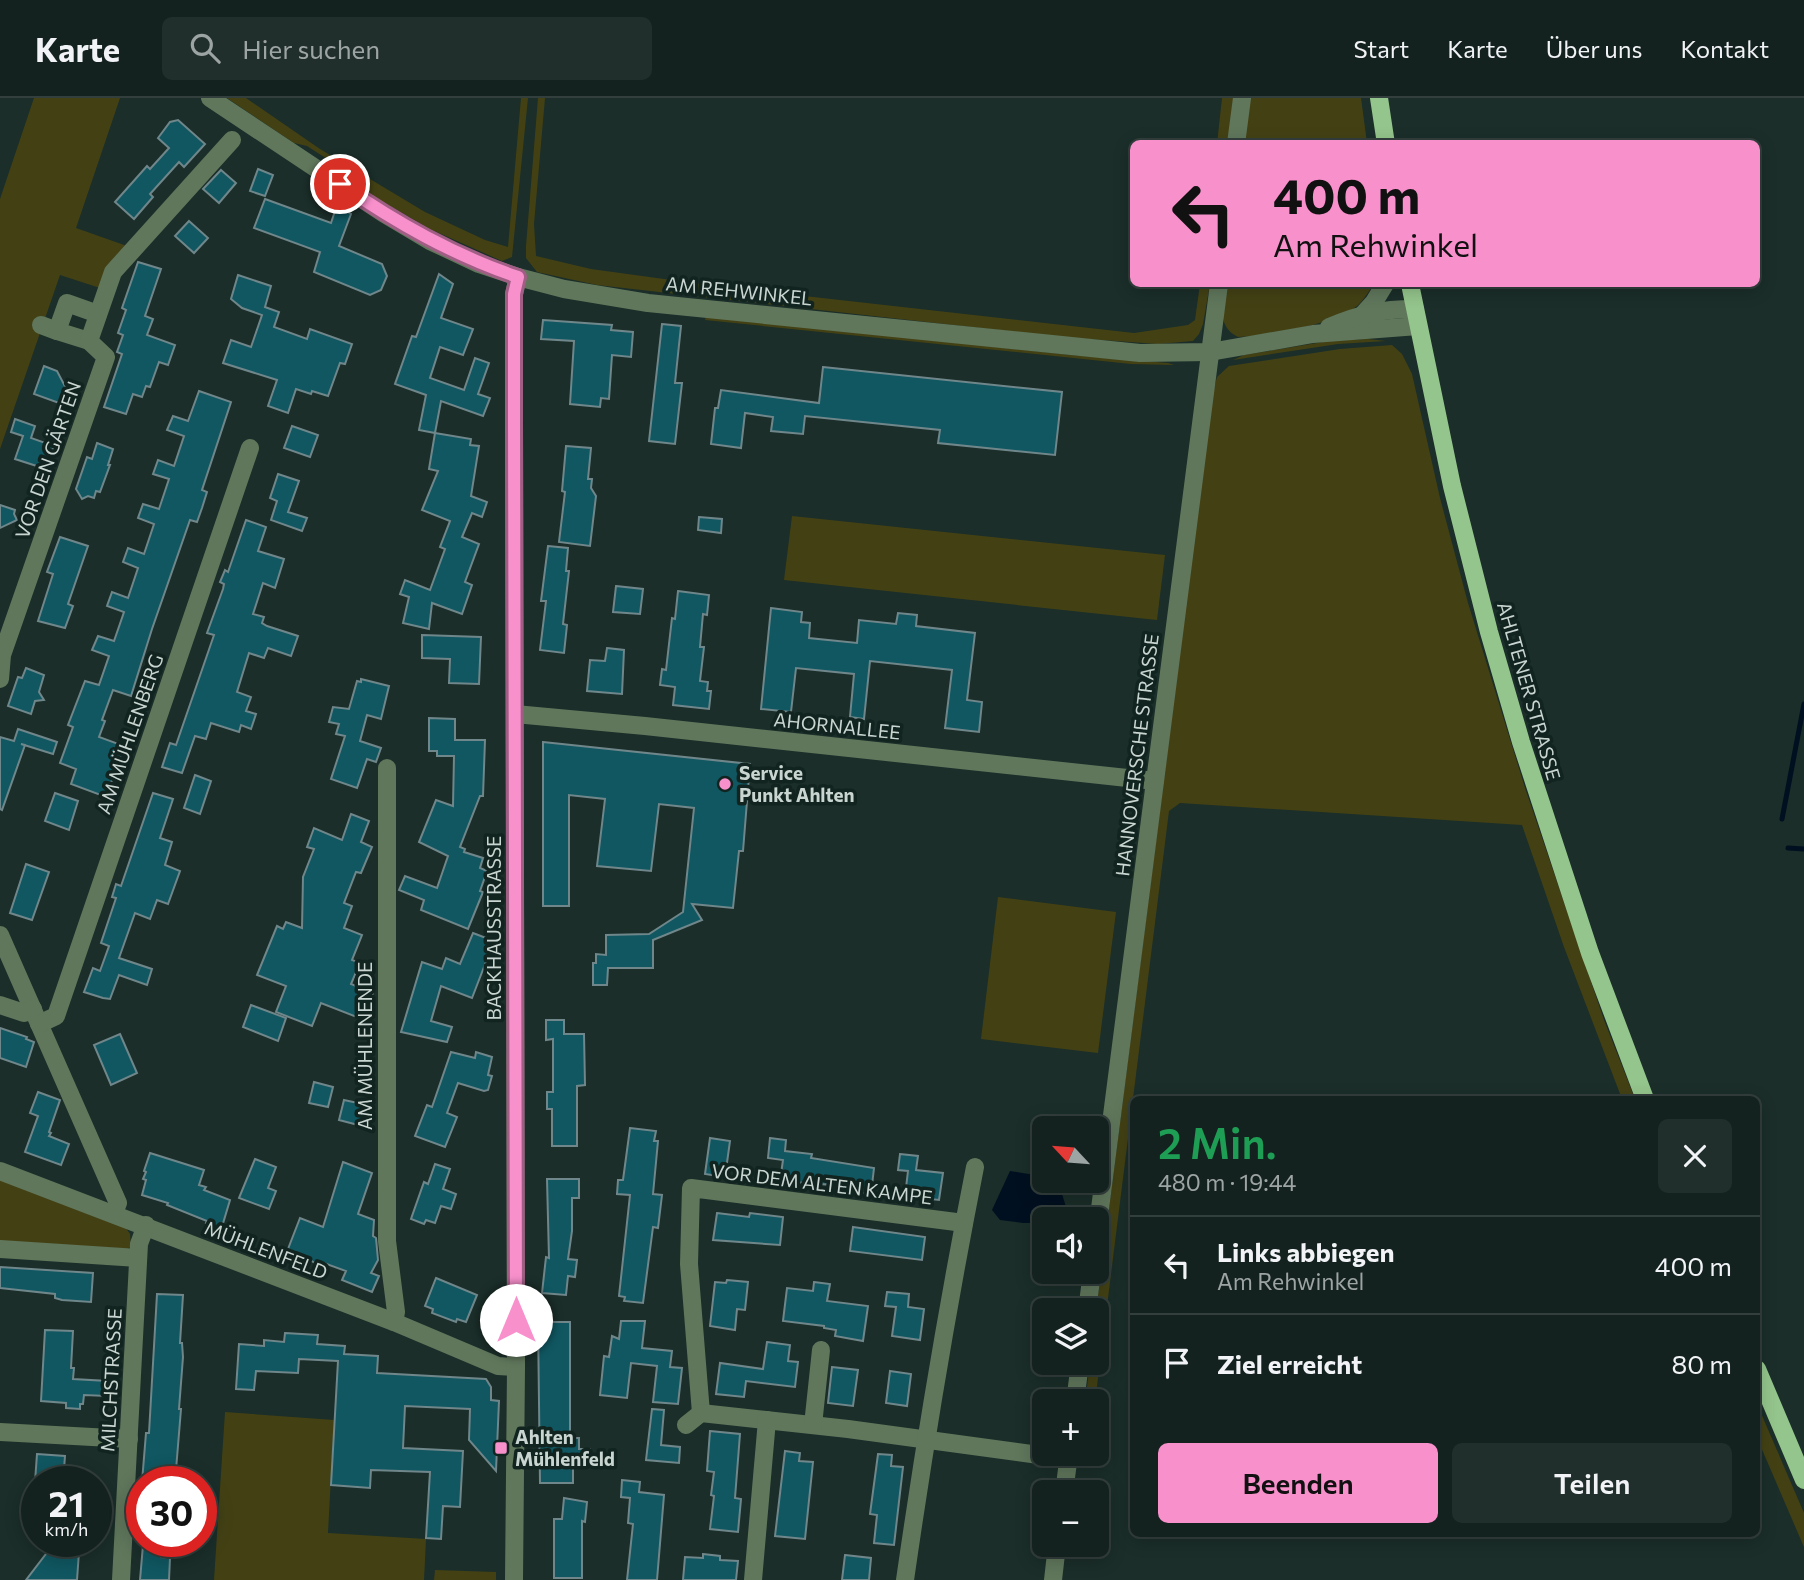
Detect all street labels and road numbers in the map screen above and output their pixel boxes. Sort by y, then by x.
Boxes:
street label: AM REHWINKEL [665,271,814,310]
street label: VOR DEN GÄRTEN [10,378,85,542]
street label: AHLTENER STRASSE [1493,599,1566,783]
street label: HANNOVERSCHE STRASSE [1110,632,1163,877]
street label: AM MÜHLENBERG [91,651,168,817]
street label: AHORNALLEE [773,707,902,744]
street label: BACKHAUSSTRASSE [482,836,505,1020]
street label: AM MÜHLENENDE [353,962,376,1130]
street label: VOR DEM ALTEN KAMPE [710,1159,934,1208]
street label: MÜHLENFELD [202,1216,331,1283]
street label: MILCHSTRASSE [95,1308,126,1452]

